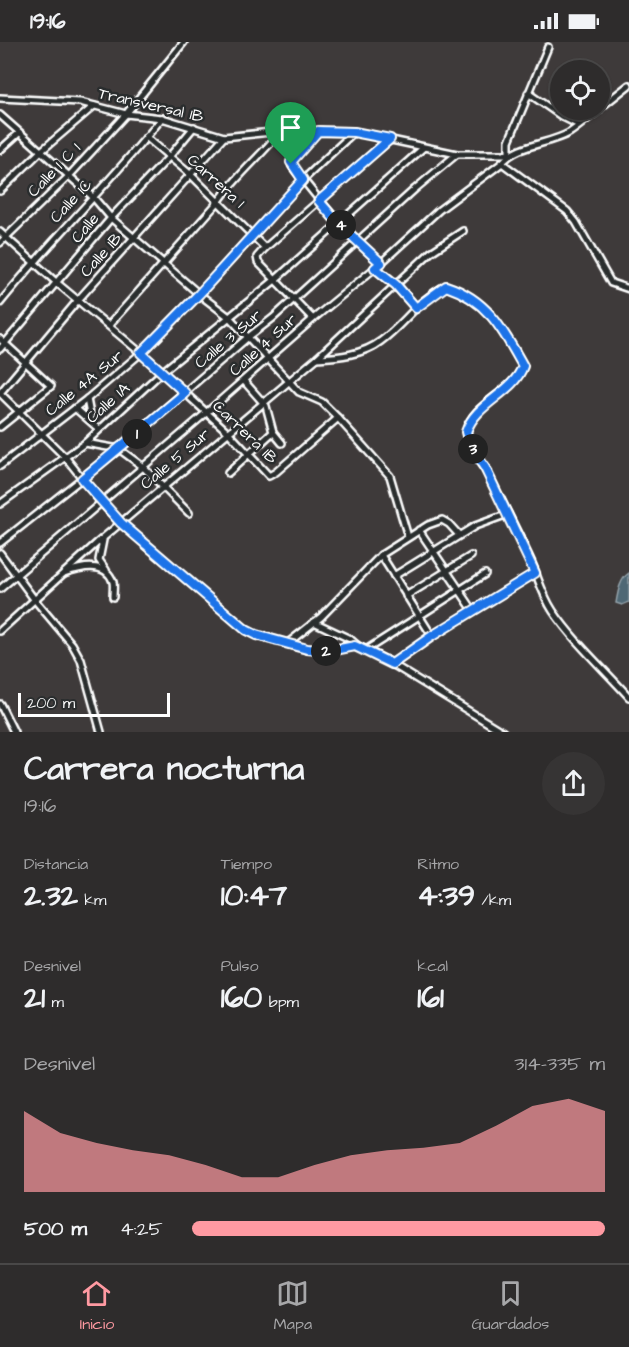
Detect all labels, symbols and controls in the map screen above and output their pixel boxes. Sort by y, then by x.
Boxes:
text: 19:16 [30,6,66,37]
map controls [550,60,610,120]
button: locate [550,60,610,120]
street label: Transversal 1B [96,82,206,128]
pin [265,102,316,164]
icon: arrive [274,111,307,144]
street label: Calle 1 C 1 [23,138,85,202]
street label: Carrera 1 [182,149,250,213]
street label: Calle 1C [46,175,96,227]
street label: Calle [67,209,103,247]
pin: 4 [326,210,356,240]
text: 4 [336,214,346,236]
street label: Calle 1B [75,227,127,282]
street label: Calle 3 Sur [190,304,266,374]
street label: Calle 4 Sur [224,309,302,381]
street label: Calle 4A Sur [40,345,128,421]
street label: Calle 1A [81,377,135,429]
street label: Carrera 1B [208,395,283,469]
pin: 1 [122,419,152,449]
street label: Calle 5 Sur [136,423,215,495]
text: 1 [136,423,138,445]
pin: 3 [458,434,488,464]
text: 3 [469,438,477,460]
pin: 2 [311,636,341,666]
text: 2 [321,640,331,662]
scale bar [18,690,170,718]
text: 200 m [27,692,75,714]
text: Carrera nocturna [24,746,304,792]
button: share [542,752,605,815]
text: 19:16 [24,792,56,820]
text: Distancia [24,853,88,875]
text: Tiempo [221,853,272,875]
text: Ritmo [417,853,459,875]
text: 2.32 [24,875,78,917]
text: 10:47 [221,875,287,917]
text: 4:39 [417,875,475,917]
text: km [78,889,107,911]
text: /km [475,889,511,911]
text: Desnivel [24,955,81,977]
text: Pulso [221,955,259,977]
text: kcal [417,955,448,977]
text: 21 [24,977,45,1019]
text: 160 [221,977,262,1019]
text: 161 [417,977,444,1019]
text: m [45,991,64,1013]
text: bpm [262,991,299,1013]
text: Desnivel [24,1050,95,1078]
text: 314–335 m [514,1050,605,1078]
text: 500 m [24,1215,87,1243]
text: 4:25 [120,1215,163,1243]
tab: Inicio [80,1277,114,1335]
tab: Mapa [274,1277,312,1335]
tab: Guardados [471,1277,549,1335]

